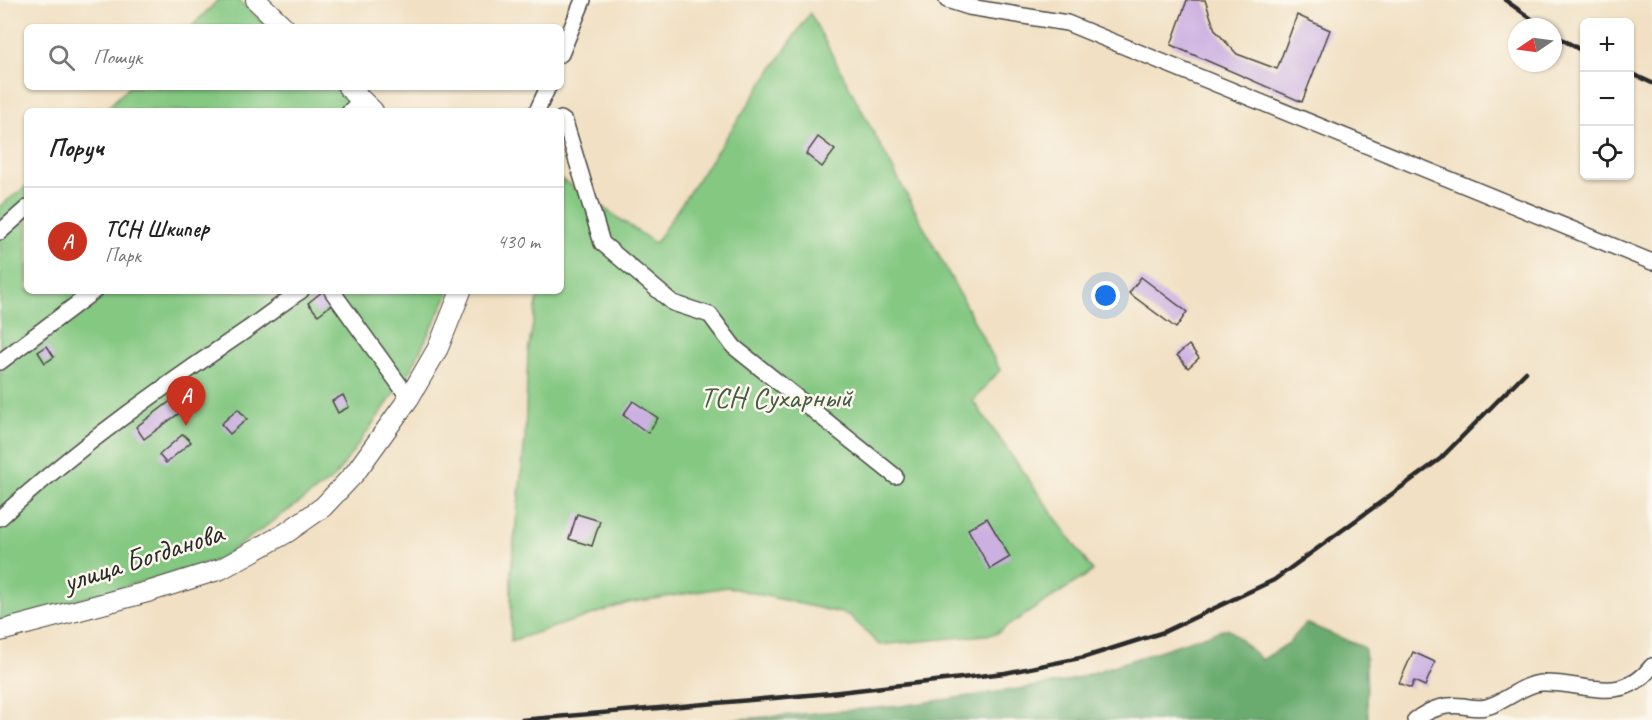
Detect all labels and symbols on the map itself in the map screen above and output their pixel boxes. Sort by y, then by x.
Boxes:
north arrow [1508,18,1562,72]
your location [1091,281,1120,310]
pin: A [166,376,206,426]
park label: ТСН Сухарный [700,378,853,416]
street label: улица Богданова [56,513,230,601]

